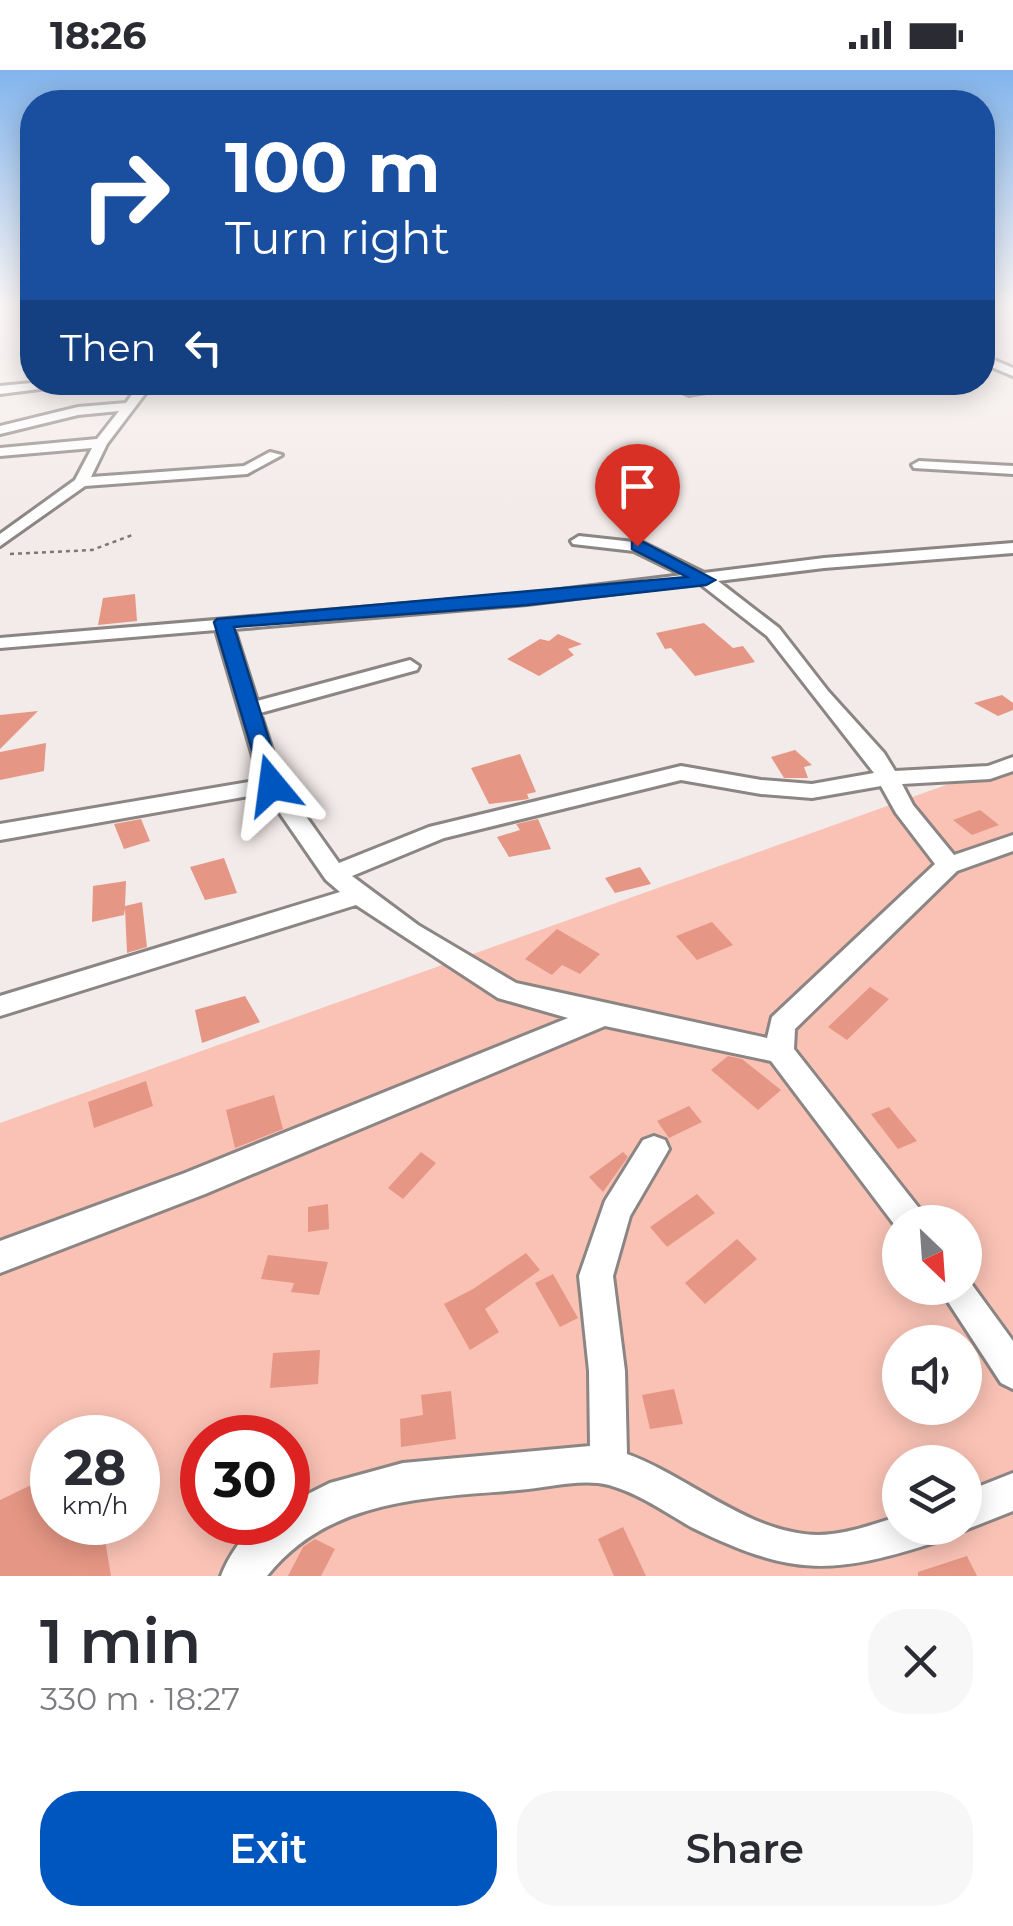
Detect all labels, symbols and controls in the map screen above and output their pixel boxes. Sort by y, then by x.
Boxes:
text: 18:26 [50,12,147,59]
text: 100 m [225,124,441,210]
icon: right [60,130,190,260]
text: Turn right [225,210,450,265]
icon: left [176,320,231,375]
text: Then [60,324,156,371]
pin [595,444,680,547]
icon: arrive [610,459,665,514]
position arrow [220,733,324,837]
north arrow [882,1205,982,1305]
map controls [882,1205,982,1545]
button: sound [882,1325,982,1425]
speed limit sign: 30 [180,1415,310,1545]
text: 28 [64,1437,126,1498]
button: layers [882,1445,982,1545]
text: km/h [62,1490,128,1520]
text: 1 min [40,1605,201,1678]
button: close [868,1609,973,1714]
text: 330 m · 18:27 [40,1679,240,1718]
button: Exit [40,1791,497,1906]
button: Share [517,1791,973,1906]

